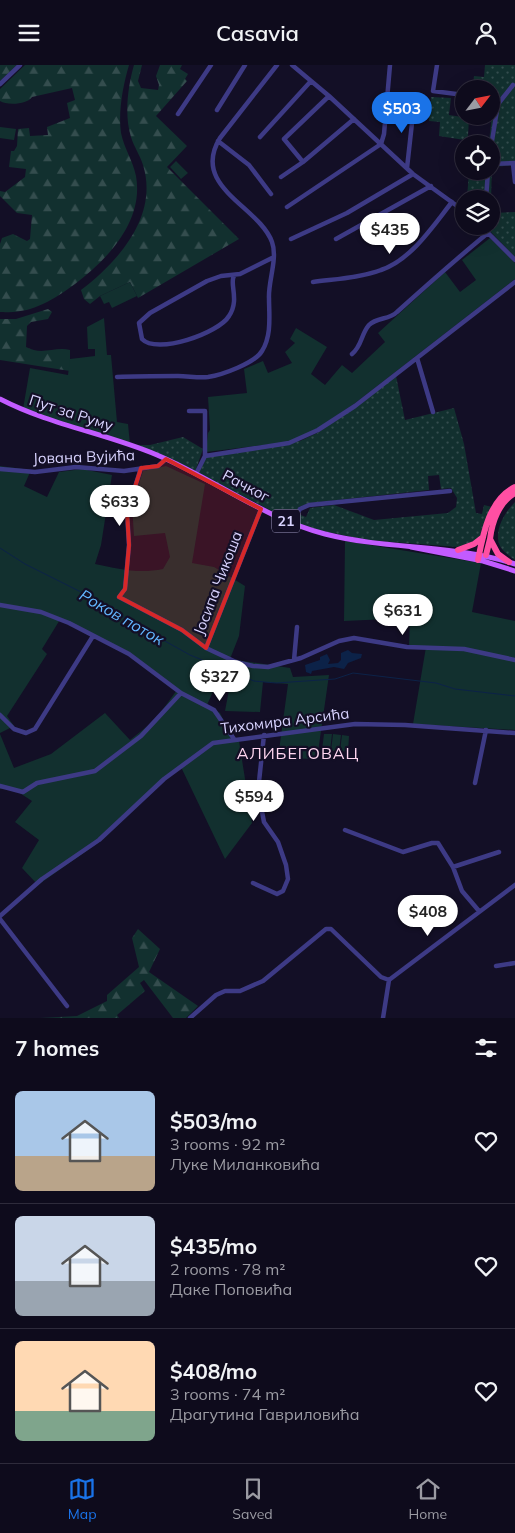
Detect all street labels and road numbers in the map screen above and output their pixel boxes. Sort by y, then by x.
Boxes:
street label: Пут за Руму [27,390,116,435]
street label: Јована Вујића [33,445,135,468]
street label: Рачког [219,465,273,506]
road number: 21 [272,509,300,533]
street label: Јосипа Чикоша [189,528,246,637]
street label: Тихомира Арсића [219,703,350,738]

